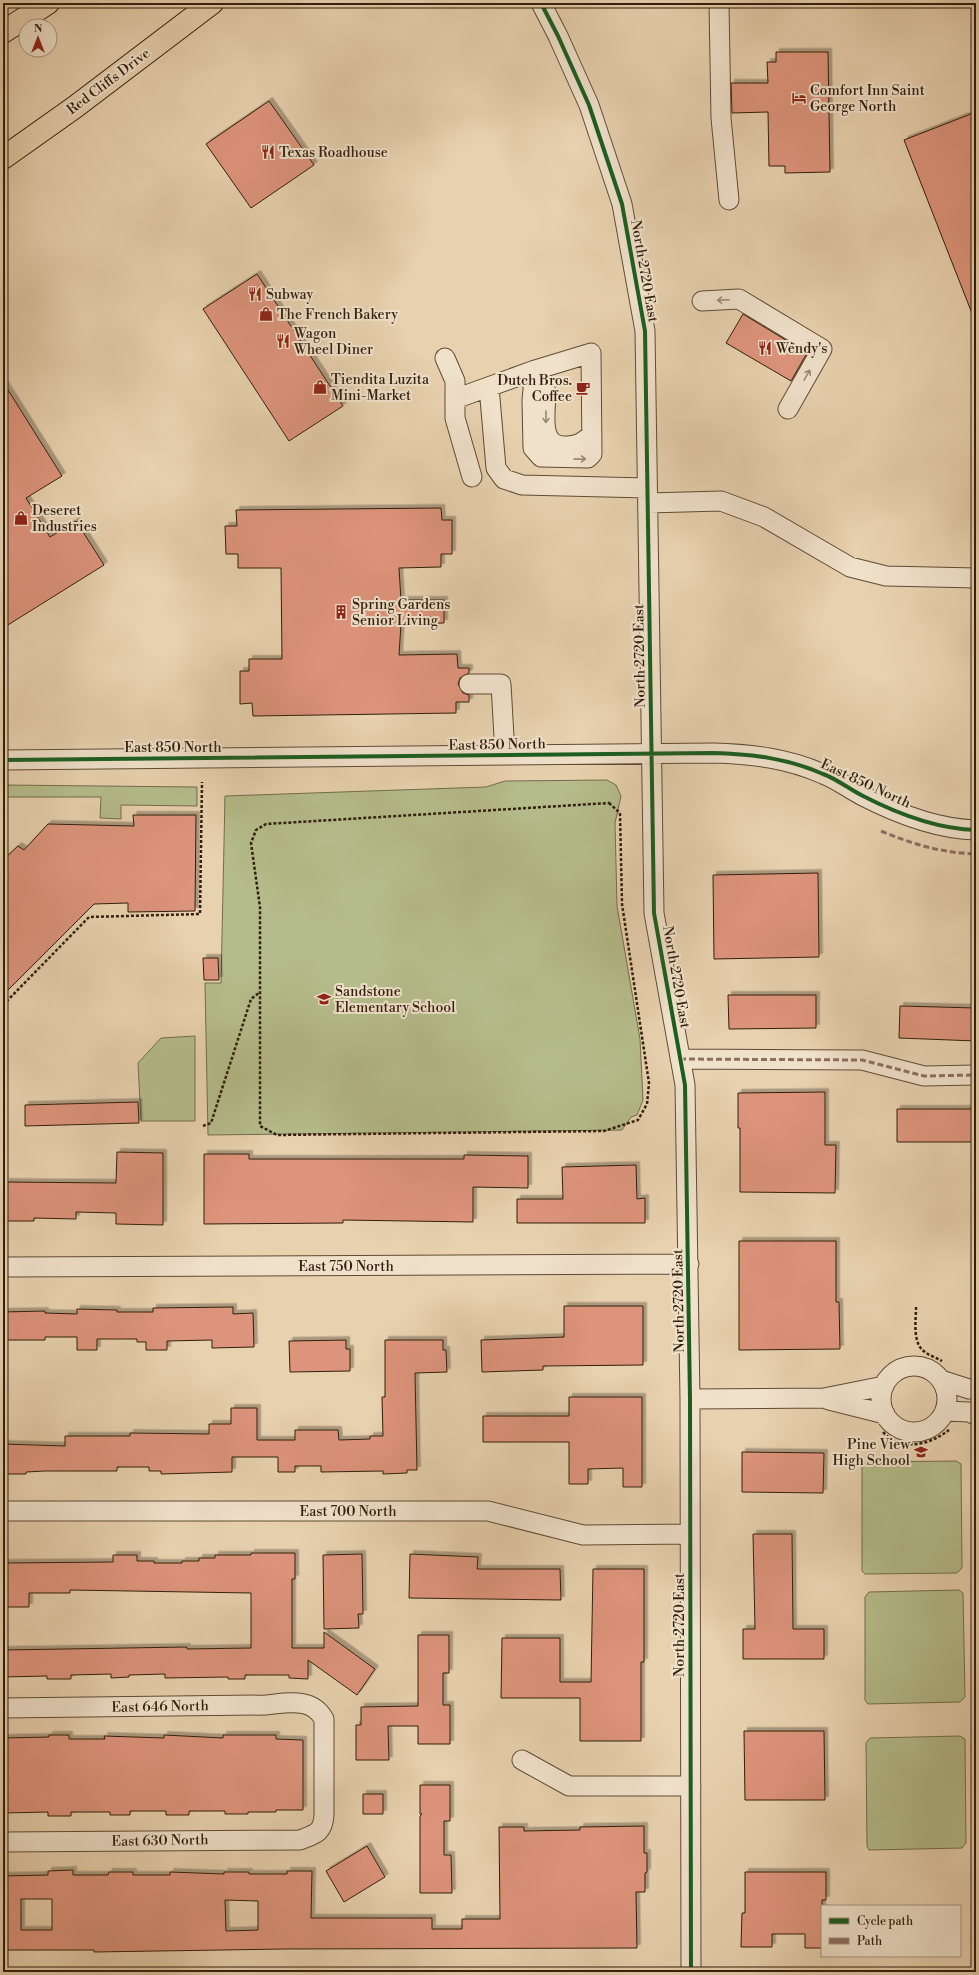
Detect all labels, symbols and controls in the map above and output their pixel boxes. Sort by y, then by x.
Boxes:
north arrow [18,18,58,58]
text: N [34,22,43,36]
street label: Red Cliffs Drive [63,45,154,119]
place label: Comfort Inn Saint George North [810,82,925,116]
hotel icon: Comfort Inn Saint George North [791,90,807,106]
restaurant icon: Texas Roadhouse [260,144,276,160]
place label: Texas Roadhouse [279,144,388,162]
street label: North 2720 East [626,218,662,324]
restaurant icon: Subway [247,286,263,302]
place label: Subway [266,286,314,304]
one-way arrow [717,296,730,303]
shop icon: The French Bakery [258,306,274,322]
place label: The French Bakery [277,306,398,324]
place label: Wagon Wheel Diner [293,325,373,359]
restaurant icon: Wagon Wheel Diner [275,333,291,349]
restaurant icon: Wendy's [757,340,773,356]
place label: Wendy's [775,340,827,358]
one-way arrow [804,370,812,382]
place label: Tiendita Luzita Mini-Market [331,371,430,405]
place label: Dutch Bros. Coffee [497,372,572,406]
shop icon: Tiendita Luzita Mini-Market [312,379,328,395]
cafe icon: Dutch Bros. Coffee [575,380,591,396]
one-way arrow [542,410,550,423]
one-way arrow [573,455,586,462]
place label: Deseret Industries [32,502,97,536]
shop icon: Deseret Industries [13,510,29,526]
place label: Spring Gardens Senior Living [352,596,450,630]
building icon: Spring Gardens Senior Living [333,604,349,620]
street label: North 2720 East [630,604,650,708]
street label: East 850 North [448,735,546,755]
street label: East 850 North [124,739,222,757]
street label: East 850 North [818,755,914,813]
street label: North 2720 East [658,924,694,1030]
place label: Sandstone Elementary School [335,983,455,1017]
school or university icon: Sandstone Elementary School [316,991,332,1007]
street label: North 2720 East [669,1249,689,1353]
street label: East 750 North [298,1258,394,1276]
place label: Pine View High School [832,1436,910,1470]
school or university icon: Pine View High School [913,1444,929,1460]
street label: East 700 North [299,1503,397,1521]
street label: North 2720 East [671,1573,689,1677]
street label: East 646 North [111,1697,209,1717]
street label: East 630 North [111,1831,209,1851]
legend [821,1905,961,1957]
text: Cycle path [857,1914,913,1929]
text: Path [857,1934,882,1949]

